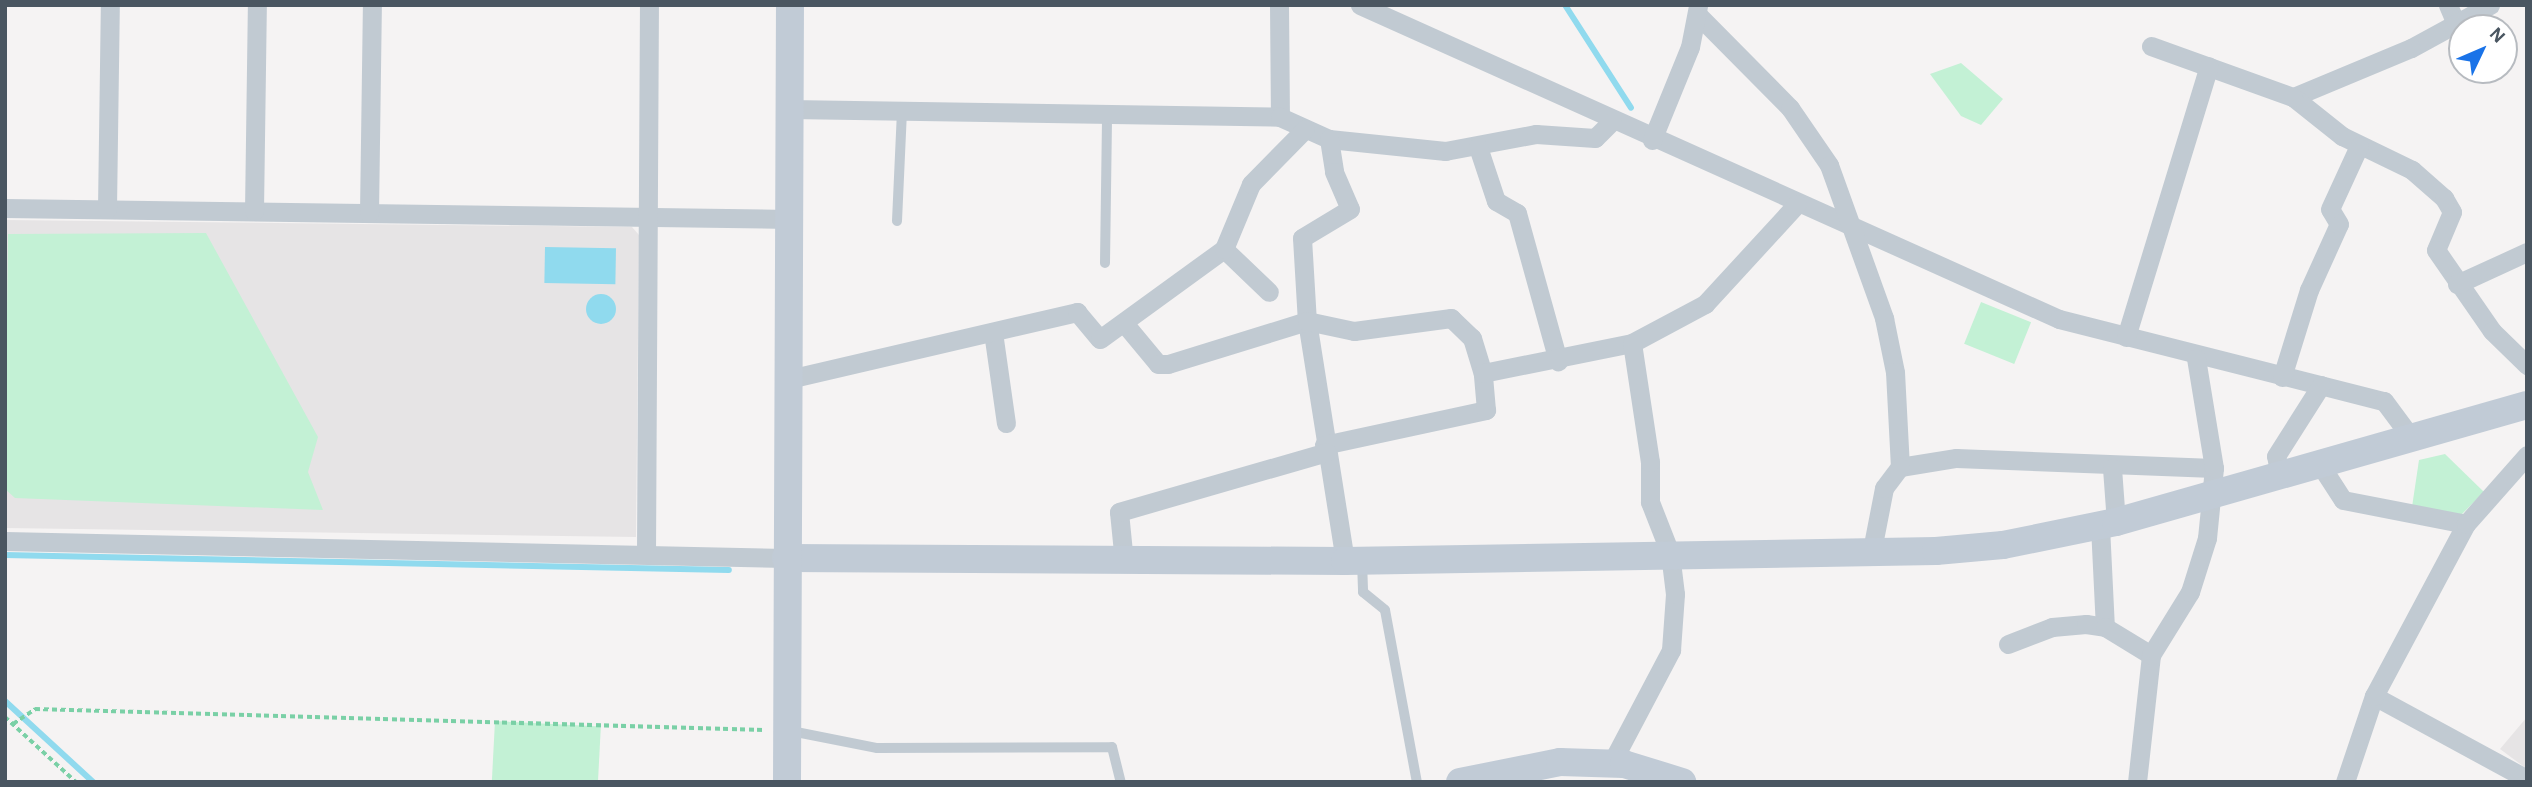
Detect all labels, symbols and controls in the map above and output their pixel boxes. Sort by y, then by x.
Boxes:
north arrow [2448,14,2518,84]
text: N [2486,24,2508,47]

